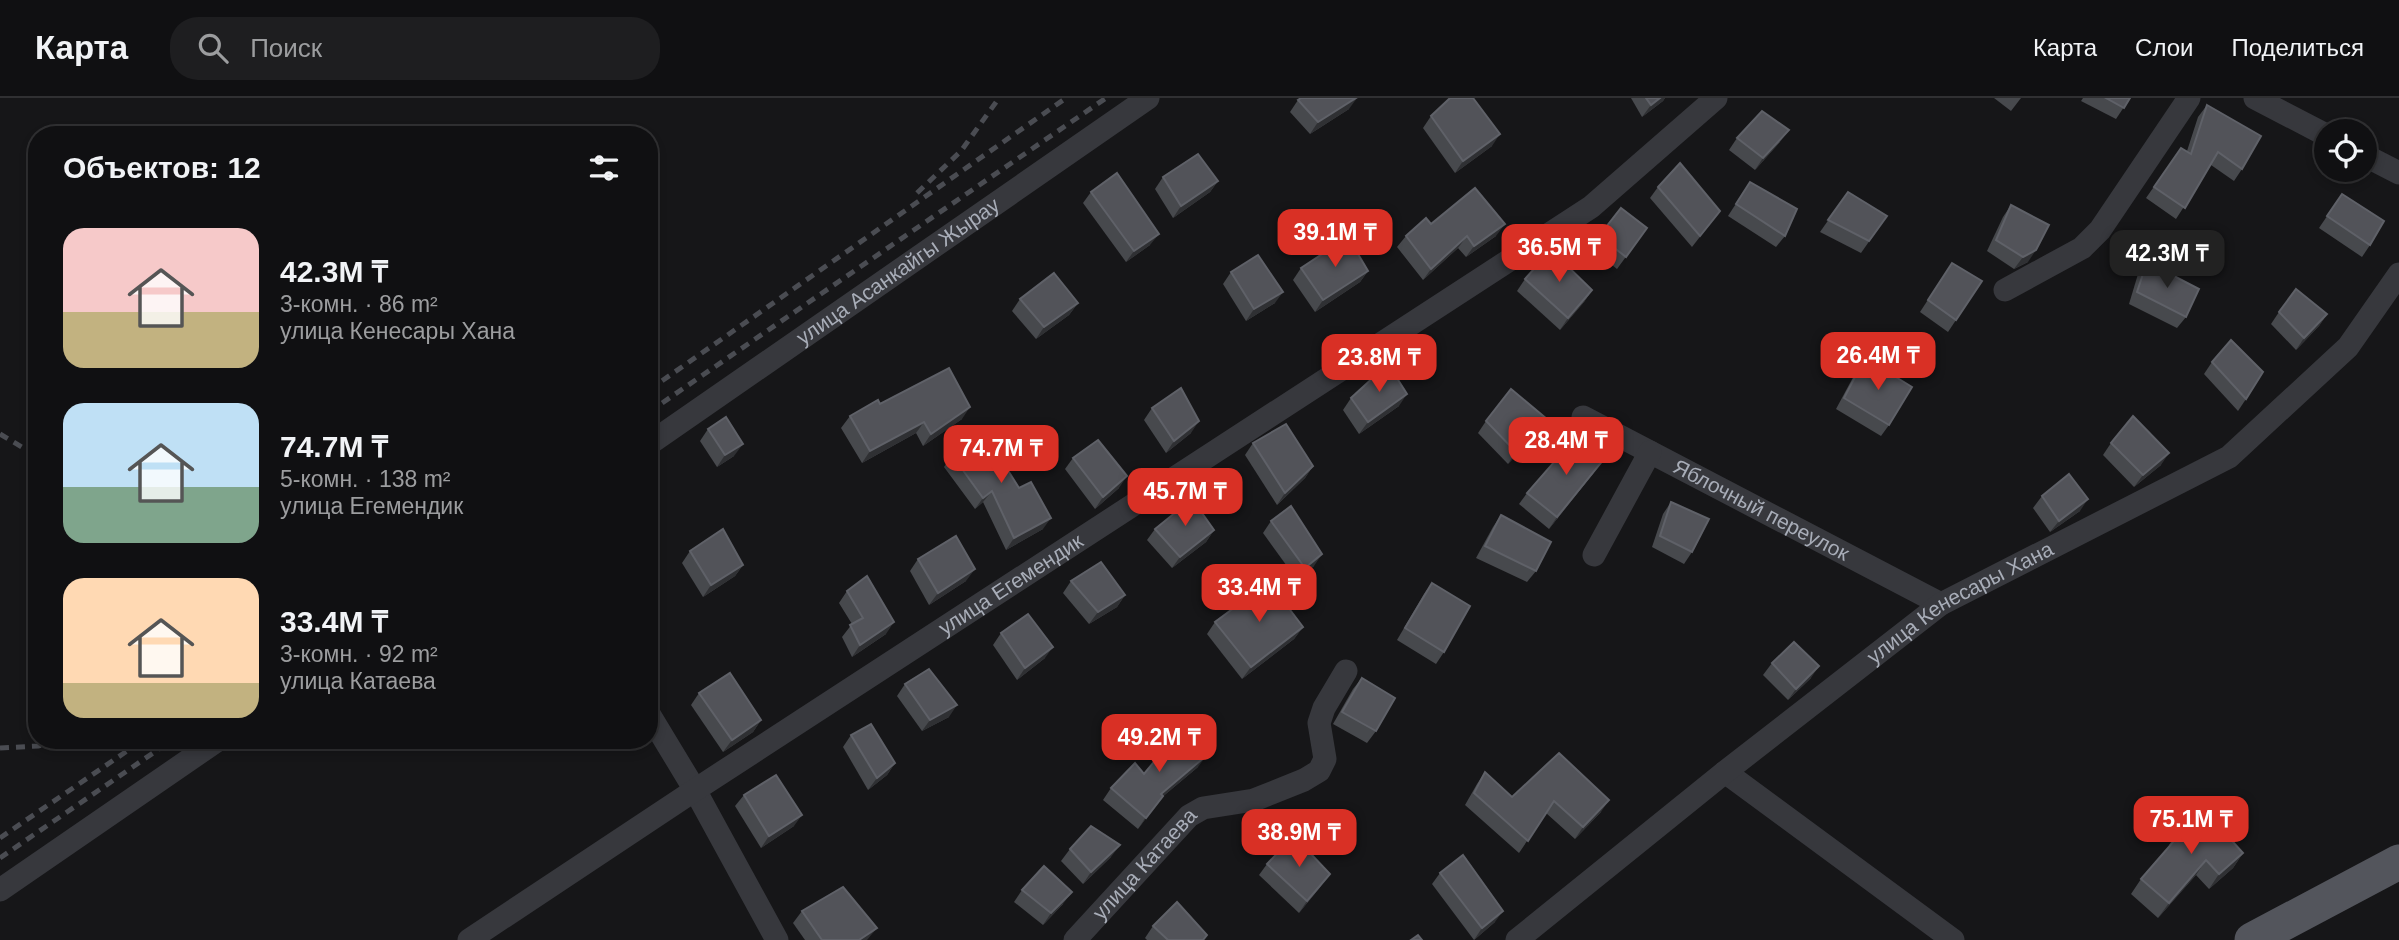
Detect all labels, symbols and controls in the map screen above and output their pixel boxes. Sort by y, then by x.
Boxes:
search box [170,17,660,80]
text: Карта [35,29,128,66]
icon: search [194,29,232,67]
text: Поиск [250,33,322,63]
text: Карта [2033,34,2097,61]
text: Слои [2135,34,2193,61]
text: Поделиться [2231,34,2364,61]
map controls [2314,119,2377,182]
button: locate [2314,119,2377,182]
icon: filters [585,149,623,187]
text: Объектов: 12 [63,151,261,184]
street label: улица Асанкайгы Жырау [792,192,1004,349]
pin: 39.1M ₸ [1270,209,1400,269]
text: 39.1M ₸ [1294,219,1376,245]
pin: 36.5M ₸ [1494,225,1624,284]
pin: 42.3M ₸ [2102,230,2232,290]
text: 36.5M ₸ [1518,234,1600,260]
text: 42.3M ₸ [2126,240,2208,266]
text: 42.3M ₸ [280,255,388,288]
icon: home [119,256,203,340]
text: 3-комн. · 86 m² [280,291,438,317]
text: улица Кенесары Хана [280,318,515,344]
pin: 26.4M ₸ [1813,332,1943,392]
pin: 23.8M ₸ [1314,334,1444,394]
text: 26.4M ₸ [1837,342,1919,368]
text: 23.8M ₸ [1338,344,1420,370]
pin: 28.4M ₸ [1501,418,1631,477]
pin: 74.7M ₸ [936,426,1066,485]
text: 28.4M ₸ [1525,427,1607,453]
text: 74.7M ₸ [280,430,388,463]
icon: home [119,431,203,515]
text: 74.7M ₸ [960,435,1042,461]
street label: Яблочный переулок [1670,454,1854,565]
text: 5-комн. · 138 m² [280,466,451,492]
pin: 45.7M ₸ [1120,468,1250,528]
text: 45.7M ₸ [1144,478,1226,504]
text: улица Егемендик [280,493,463,519]
street label: улица Егемендик [934,528,1088,639]
street label: улица Кенесары Хана [1862,537,2057,668]
pin: 33.4M ₸ [1194,564,1324,624]
text: 33.4M ₸ [1218,574,1300,600]
text: 33.4M ₸ [280,605,388,638]
icon: home [119,606,203,690]
text: 3-комн. · 92 m² [280,641,438,667]
text: улица Катаева [280,668,436,694]
pin: 49.2M ₸ [1094,714,1224,774]
text: 49.2M ₸ [1118,724,1200,750]
pin: 75.1M ₸ [2126,796,2256,856]
street label: улица Катаева [1088,803,1201,924]
text: 75.1M ₸ [2150,806,2232,832]
pin: 38.9M ₸ [1234,810,1364,869]
text: 38.9M ₸ [1258,819,1340,845]

